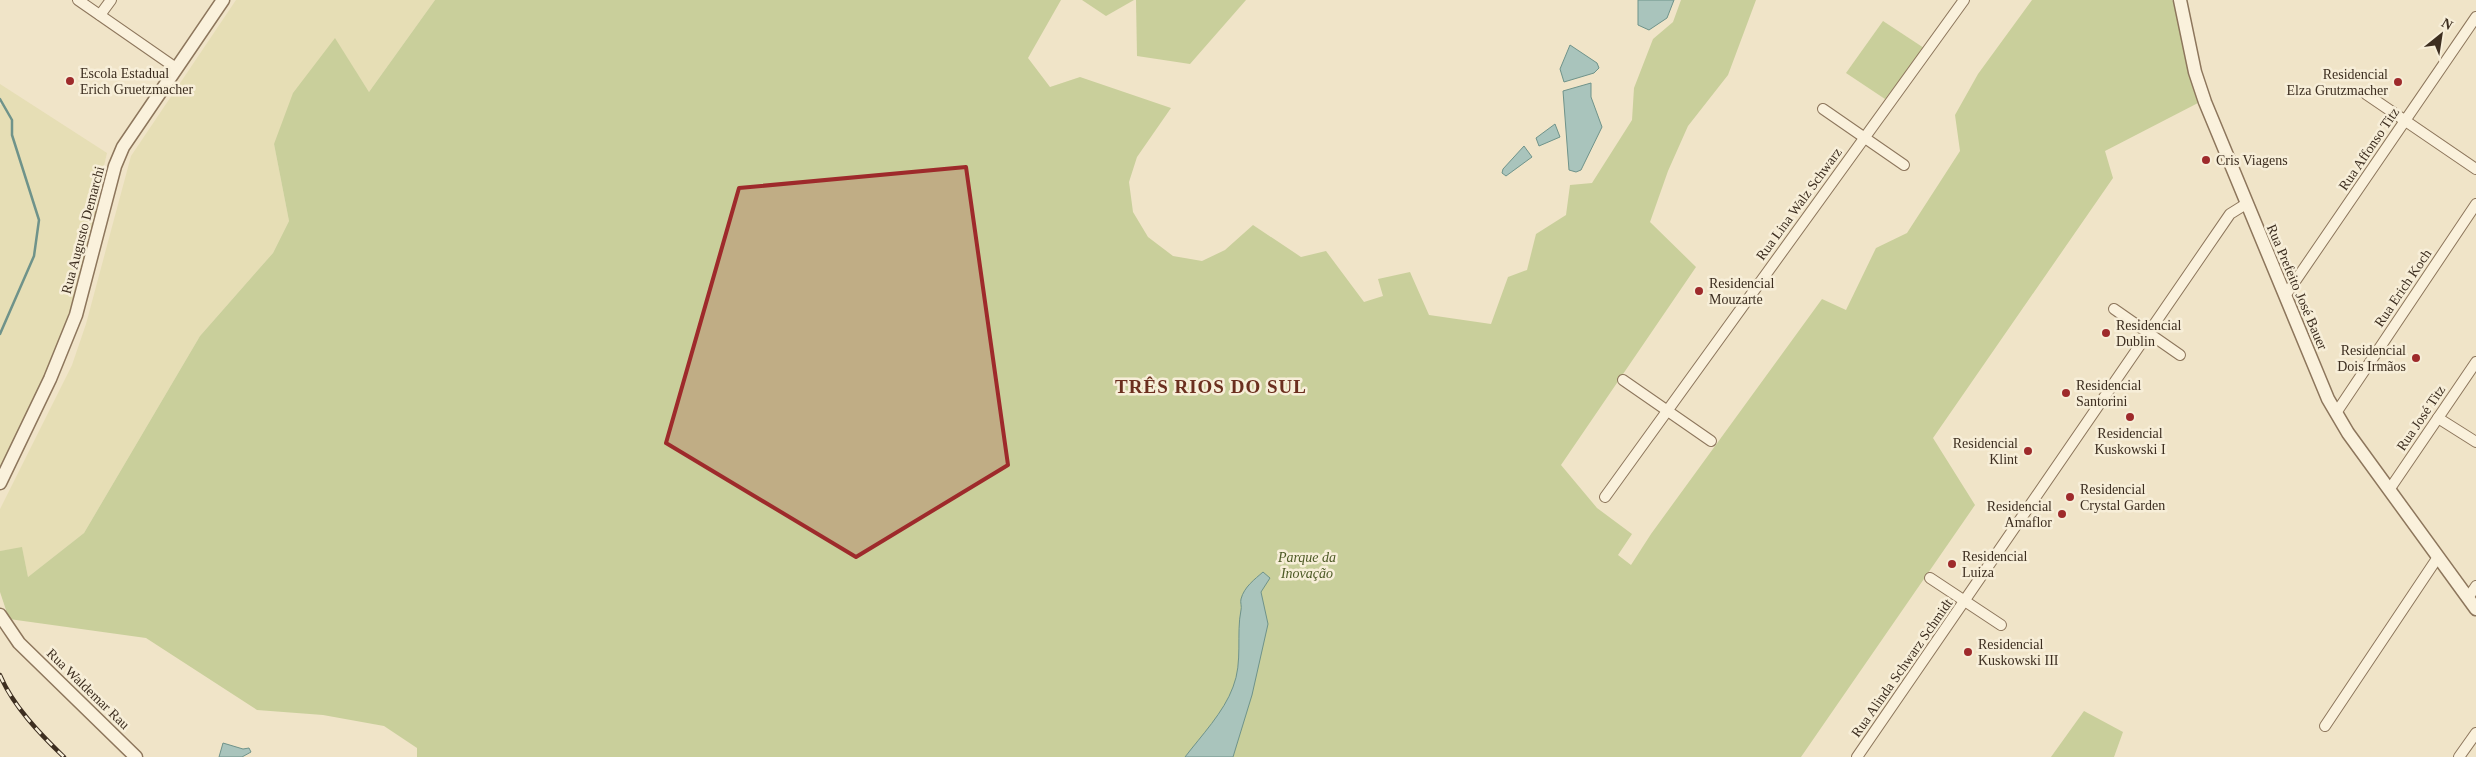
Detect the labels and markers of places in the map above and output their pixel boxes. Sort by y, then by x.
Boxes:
place label: Escola Estadual Erich Gruetzmacher [80,66,193,97]
place label: Residencial Elza Grutzmacher [2287,67,2388,98]
marker: Escola Estadual Erich Gruetzmacher [64,75,76,87]
marker: Residencial Elza Grutzmacher [2392,76,2404,88]
place label: Cris Viagens [2216,153,2288,168]
marker: Cris Viagens [2200,154,2212,166]
place label: Residencial Mouzarte [1709,276,1774,307]
marker: Residencial Mouzarte [1693,285,1705,297]
place label: Residencial Dublin [2116,318,2181,349]
marker: Residencial Dublin [2100,327,2112,339]
place label: Residencial Dois Irmãos [2337,343,2406,374]
marker: Residencial Dois Irmãos [2410,352,2422,364]
place label: Residencial Santorini [2076,378,2141,409]
marker: Residencial Santorini [2060,387,2072,399]
marker: Residencial Kuskowski I [2124,411,2136,423]
place label: Residencial Kuskowski I [2094,426,2166,457]
place label: Residencial Klint [1953,436,2018,467]
marker: Residencial Klint [2022,445,2034,457]
place label: Residencial Crystal Garden [2080,482,2165,513]
marker: Residencial Crystal Garden [2064,491,2076,503]
place label: Residencial Amaflor [1987,499,2052,530]
marker: Residencial Amaflor [2056,508,2068,520]
place label: Residencial Luiza [1962,549,2027,580]
marker: Residencial Luiza [1946,558,1958,570]
place label: Residencial Kuskowski III [1978,637,2059,668]
marker: Residencial Kuskowski III [1962,646,1974,658]

